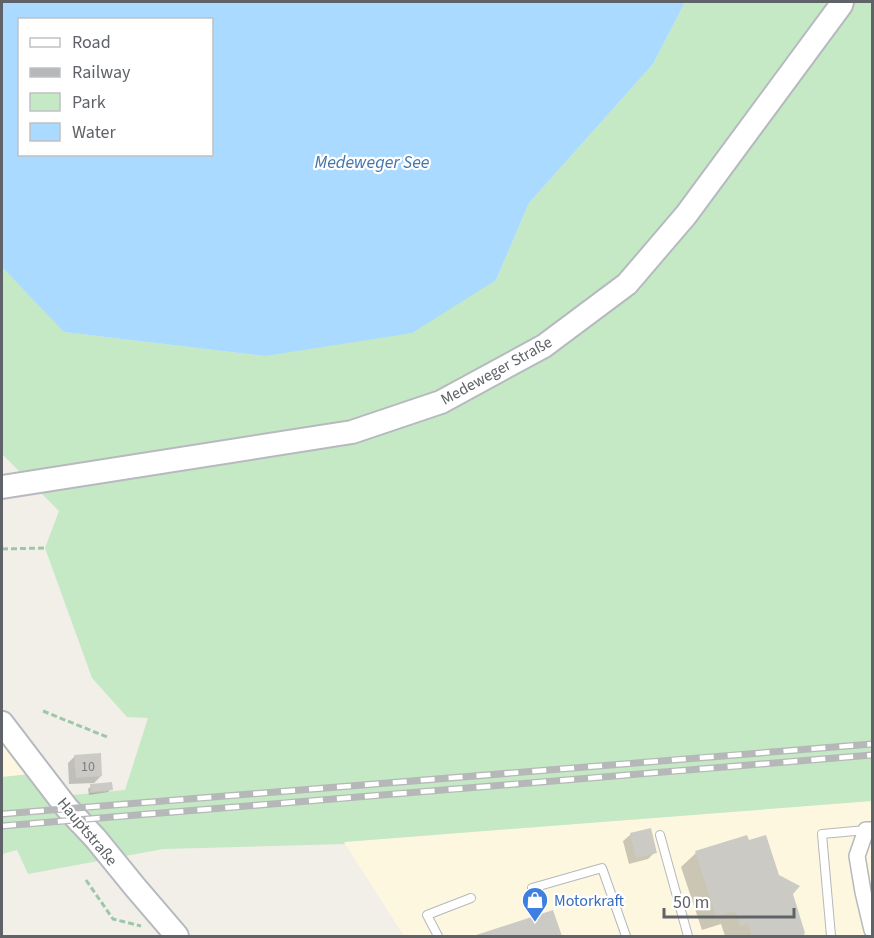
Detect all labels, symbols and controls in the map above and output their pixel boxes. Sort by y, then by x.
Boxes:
legend [18,18,213,156]
text: Road [72,30,111,55]
text: Railway [72,60,131,85]
text: Park [72,90,106,115]
text: Water [72,120,116,145]
water label: Medeweger See [315,150,430,175]
street label: Medeweger Straße [437,331,556,411]
house number: 10 [81,757,95,777]
street label: Hauptstraße [52,793,122,871]
scale bar [664,881,794,919]
shop icon: Motorkraft [520,885,550,923]
place label: Motorkraft [554,890,625,912]
text: 50 m [673,890,709,915]

